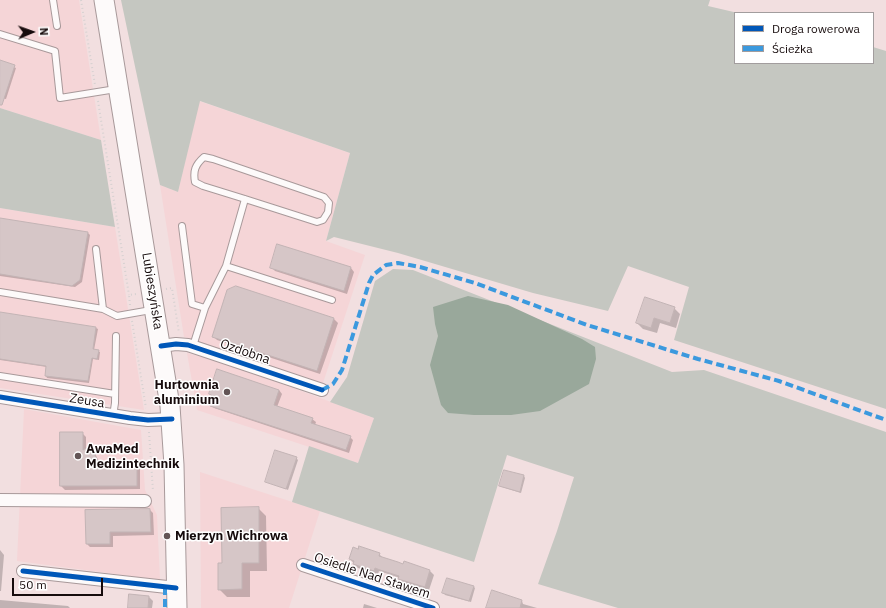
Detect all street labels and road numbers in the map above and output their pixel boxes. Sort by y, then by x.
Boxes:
street label: Lubieszyńska [138,251,166,331]
street label: Ozdobna [218,336,272,368]
street label: Zeusa [68,391,106,411]
street label: Osiedle Nad Stawem [312,550,432,602]

